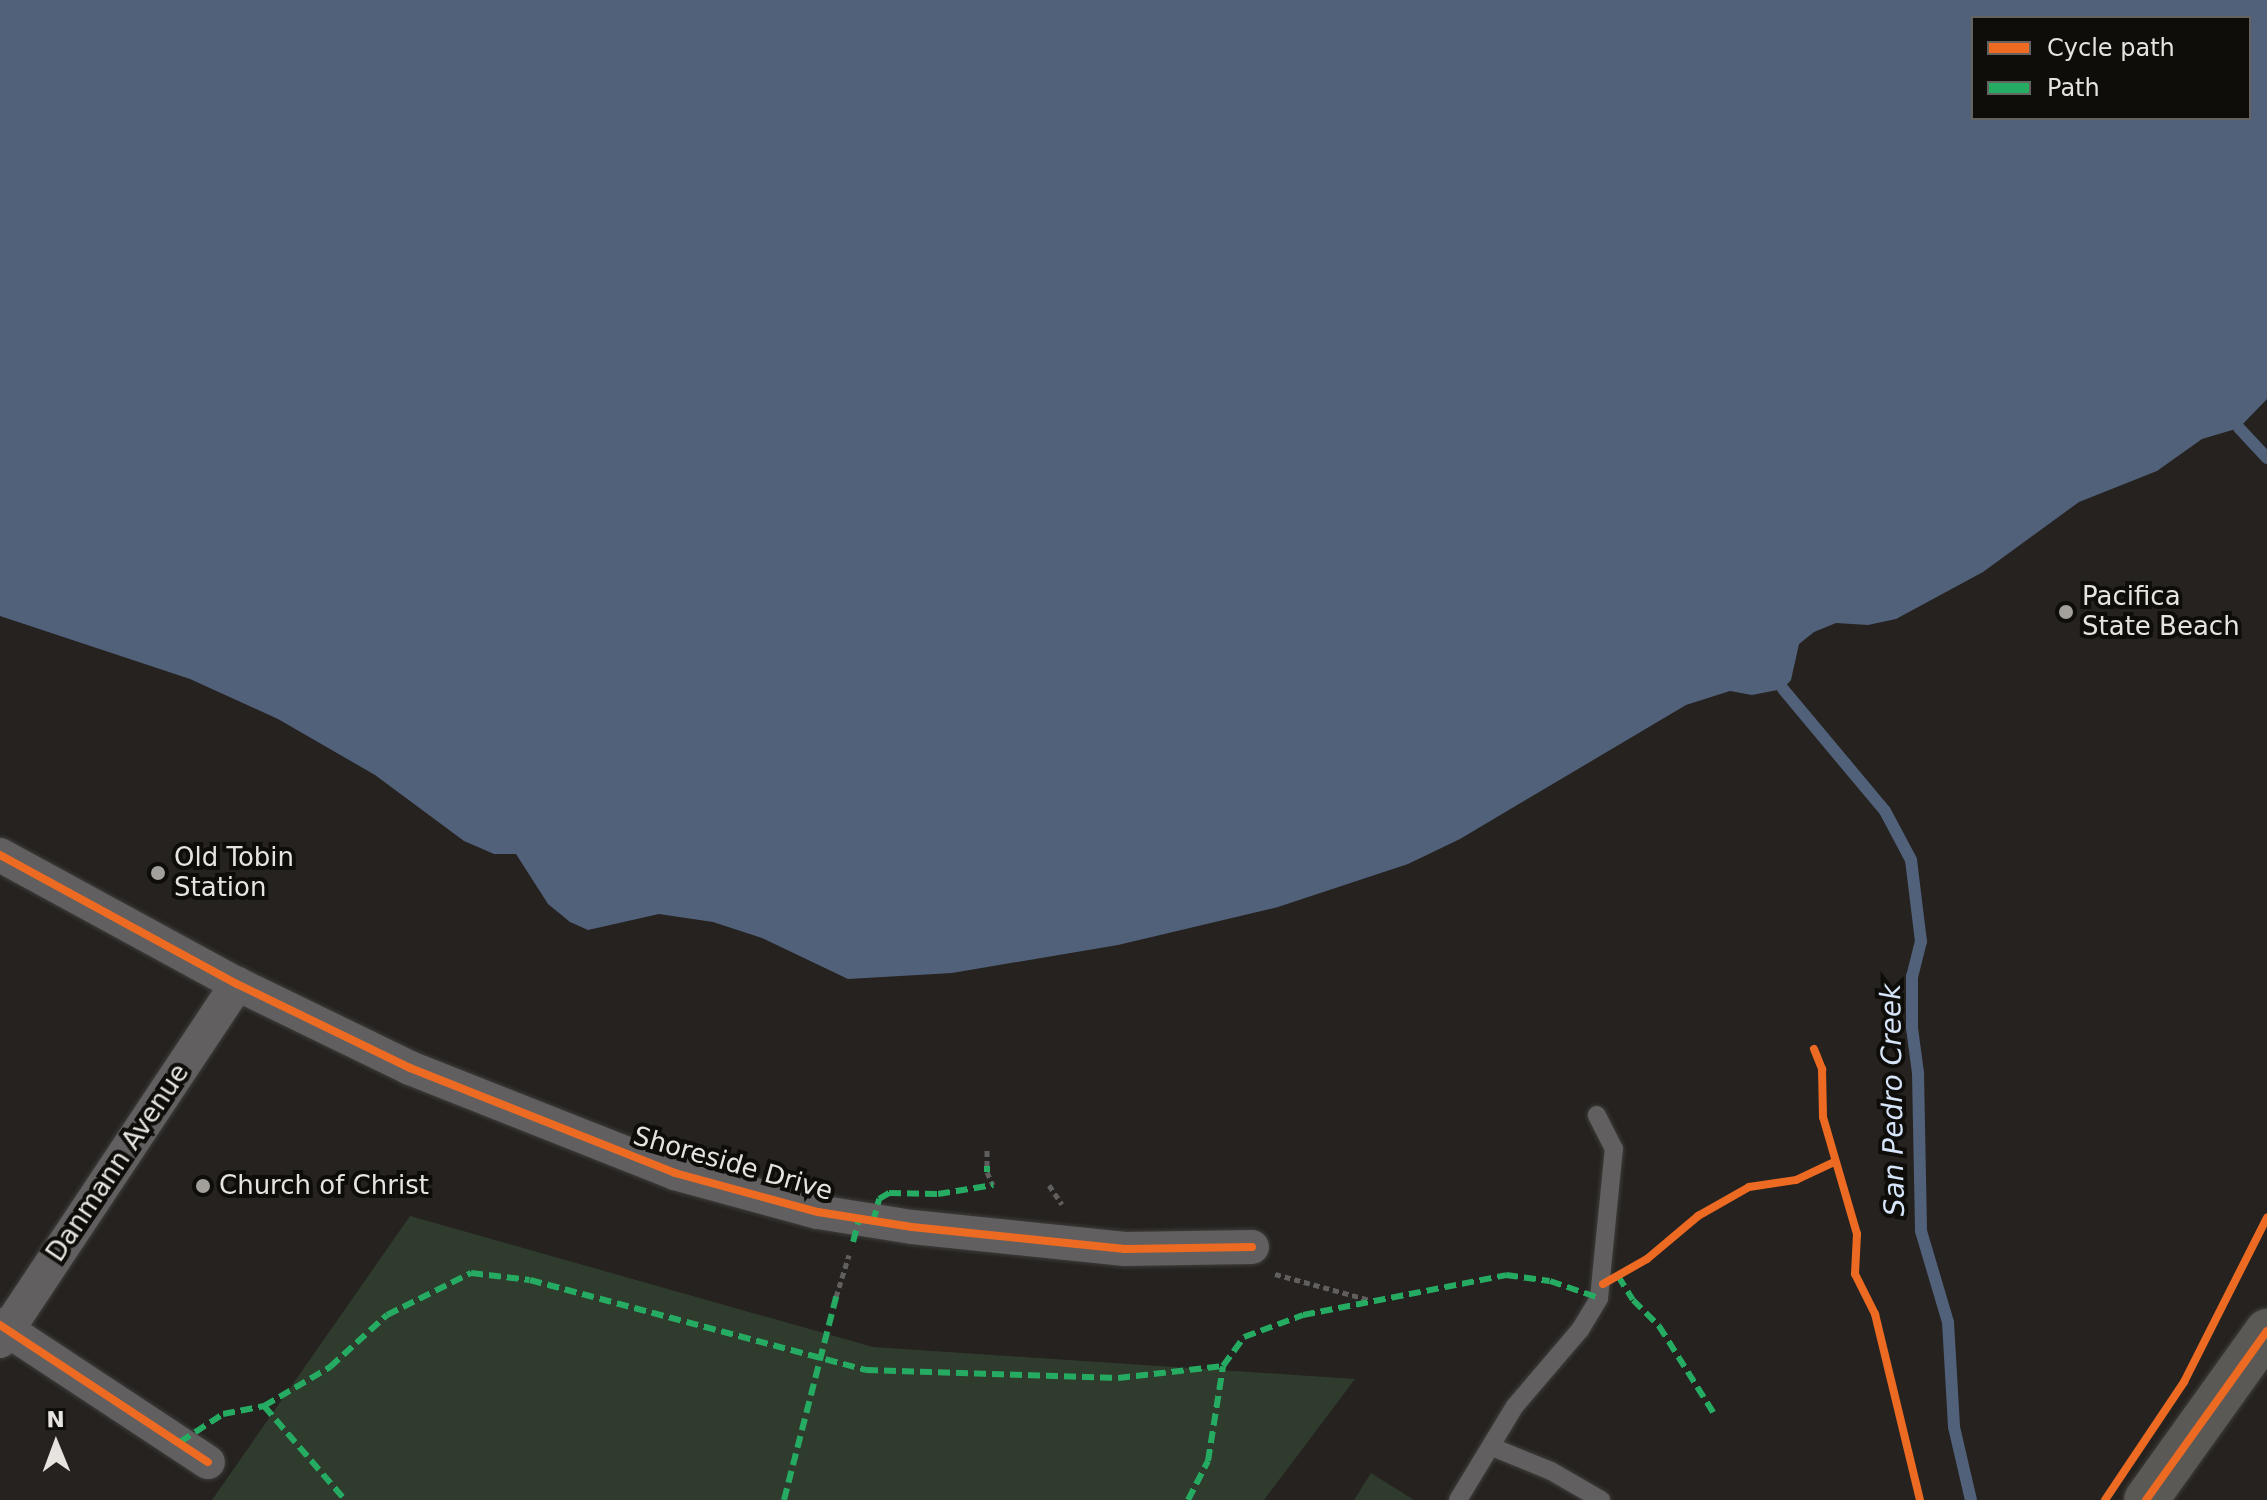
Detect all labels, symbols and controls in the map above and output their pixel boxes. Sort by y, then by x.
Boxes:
legend [1971,16,2251,120]
text: Cycle path [2047,34,2175,62]
text: Path [2047,74,2100,102]
place label: Pacifica State Beach [2082,581,2240,642]
marker: Pacifica State Beach [2057,603,2075,621]
place label: Old Tobin Station [174,842,294,904]
marker: Old Tobin Station [149,864,167,882]
water label: San Pedro Creek [1874,983,1912,1217]
street label: Danmann Avenue [40,1058,196,1268]
street label: Shoreside Drive [630,1121,836,1207]
place label: Church of Christ [219,1170,429,1202]
marker: Church of Christ [194,1177,212,1195]
north arrow [16,1404,96,1484]
text: N [46,1407,65,1432]

